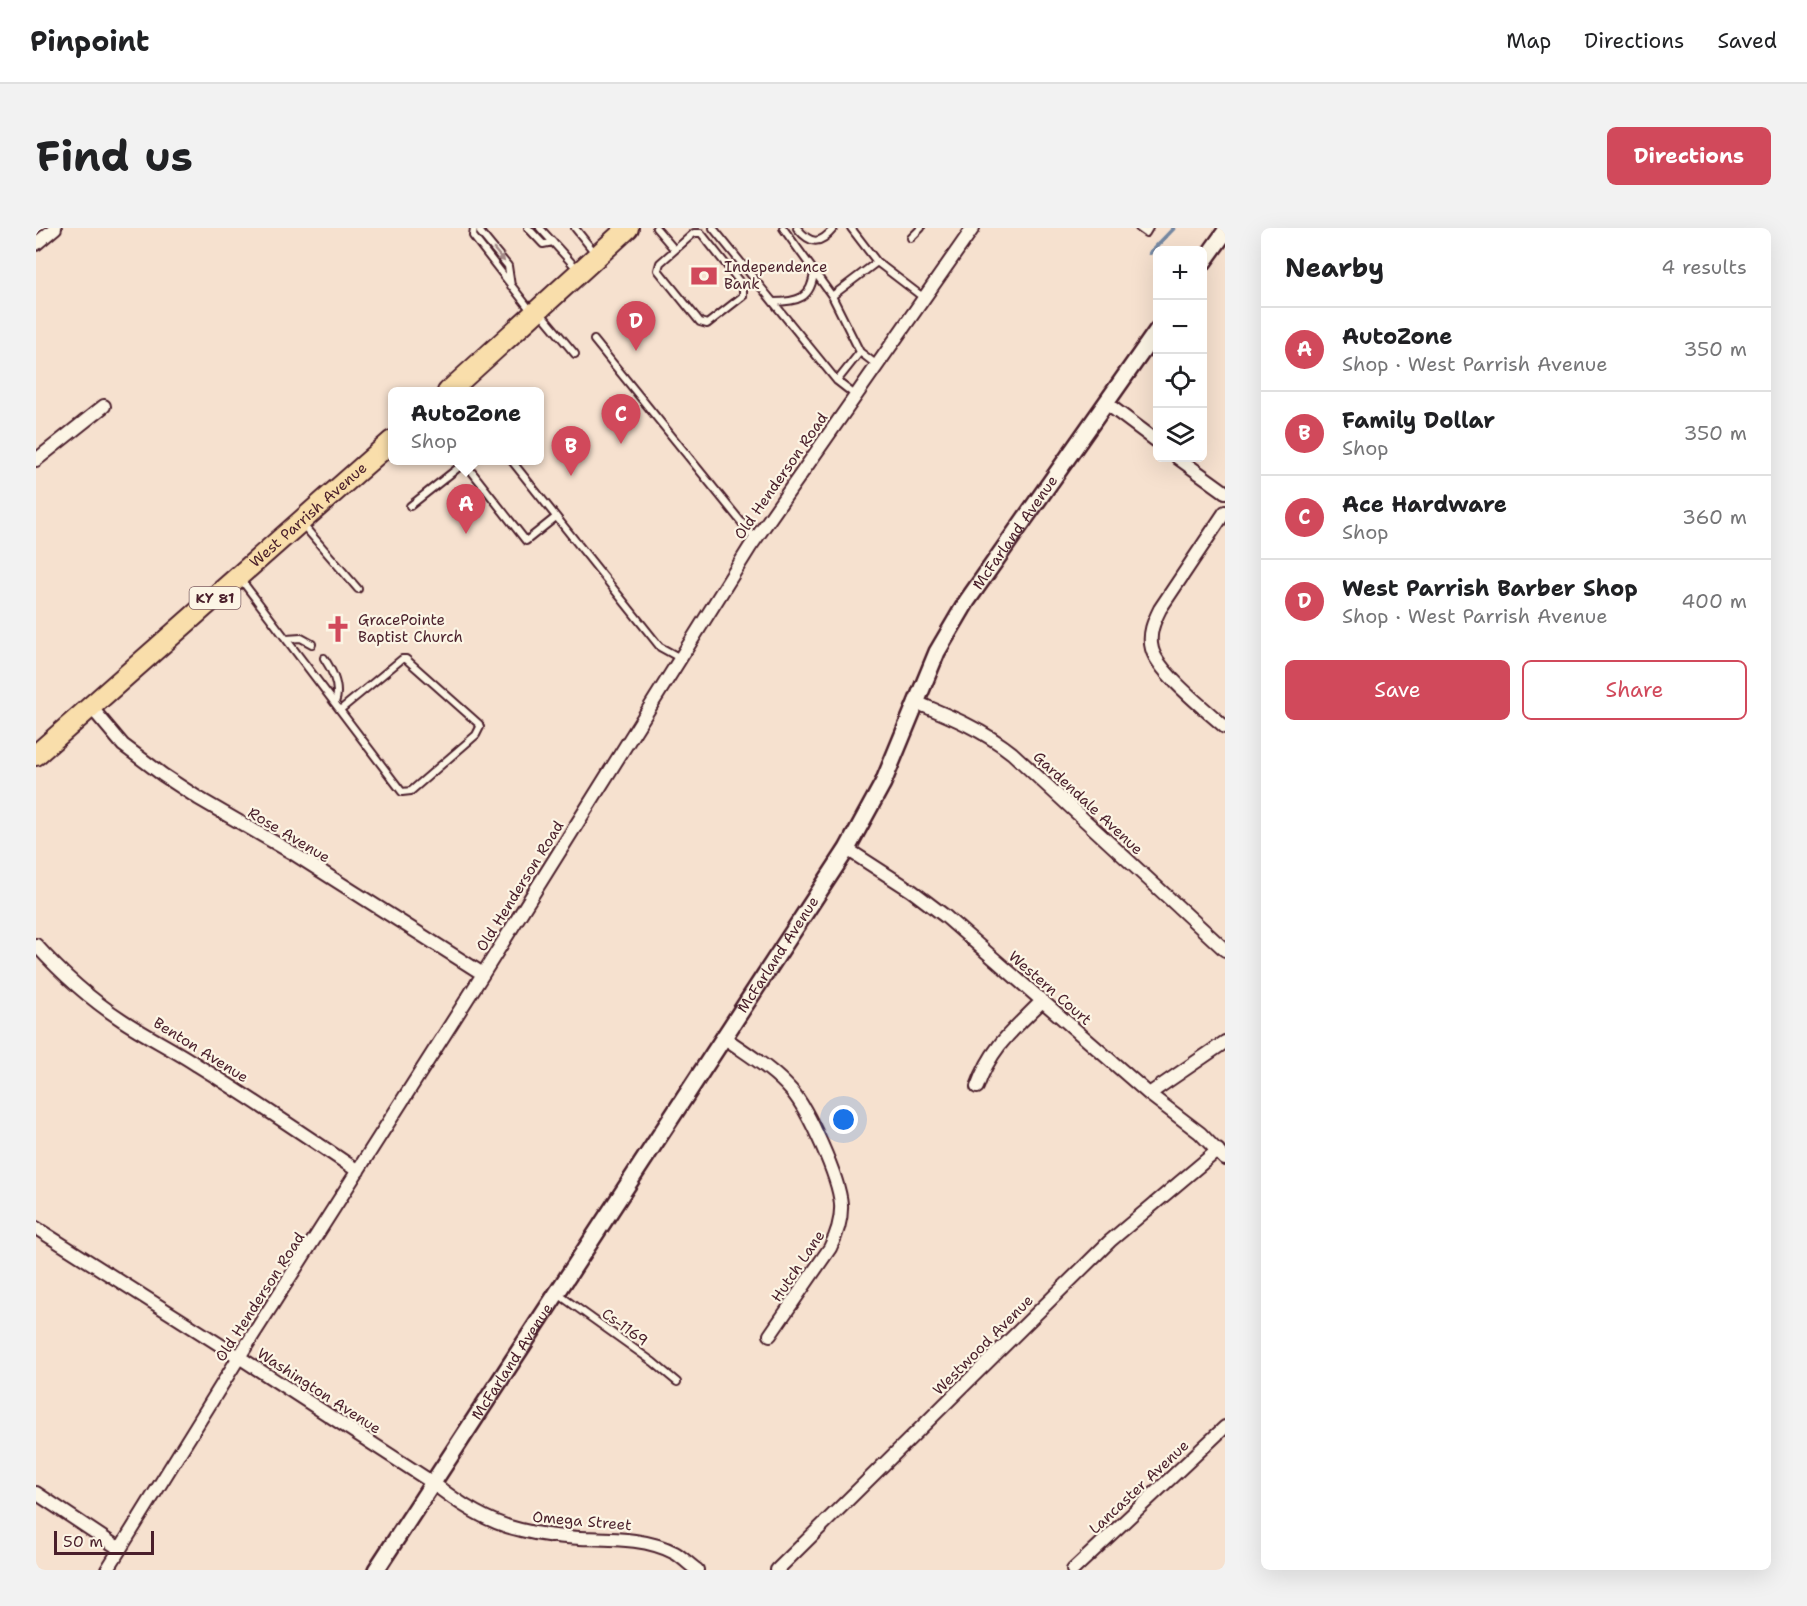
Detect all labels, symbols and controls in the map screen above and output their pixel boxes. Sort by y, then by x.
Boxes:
text: Pinpoint [30,22,149,60]
text: Map [1506,27,1551,55]
text: Directions [1584,27,1684,55]
text: Saved [1717,27,1777,55]
button: Directions [1607,127,1771,185]
text: Find us [36,128,193,184]
map controls [1153,246,1207,462]
button: + [1153,246,1207,300]
one-way arrow [492,247,505,262]
text: Nearby [1285,250,1384,285]
text: 4 results [1661,254,1747,280]
place label: Independence Bank [724,257,827,294]
bank icon: Independence Bank [689,261,719,291]
button: − [1153,300,1207,354]
pin: D [616,302,656,351]
text: AutoZone [1342,322,1453,351]
text: A [1297,336,1312,362]
text: 350 m [1683,336,1747,362]
text: Shop · West Parrish Avenue [1342,351,1608,377]
button: locate [1153,354,1207,408]
popup [388,387,544,465]
pin: C [602,394,640,444]
text: AutoZone [411,399,521,428]
text: Family Dollar [1342,406,1495,435]
street label: Old Henderson Road [730,408,833,543]
button: layers [1153,408,1207,462]
text: B [1298,420,1311,446]
text: 350 m [1683,420,1747,446]
pin: B [552,426,590,476]
text: Shop [411,428,457,454]
text: Shop [1342,435,1389,461]
street label: West Parrish Avenue [245,458,371,572]
street label: McFarland Avenue [968,471,1062,594]
pin: A [446,484,486,534]
text: Ace Hardware [1342,490,1507,519]
text: C [1298,504,1311,530]
text: 360 m [1682,504,1747,530]
text: Shop [1342,519,1389,545]
text: West Parrish Barber Shop [1342,574,1638,603]
road number: KY 81 [190,587,240,609]
text: D [1297,588,1312,614]
text: 400 m [1681,588,1747,614]
text: Shop · West Parrish Avenue [1342,603,1608,629]
place label: GracePointe Baptist Church [358,610,463,647]
church icon: GracePointe Baptist Church [323,614,353,644]
button: Save [1285,660,1510,720]
button: Share [1522,660,1747,720]
street label: Gardendale Avenue [1029,747,1147,859]
street label: Rose Avenue [244,803,334,867]
street label: Old Henderson Road [472,816,569,955]
street label: McFarland Avenue [733,893,823,1017]
street label: Western Court [1004,946,1096,1030]
street label: Benton Avenue [150,1013,252,1087]
your location [829,1105,858,1134]
street label: Hutch Lane [767,1226,829,1306]
street label: Old Henderson Road [211,1228,310,1366]
street label: Westwood Avenue [928,1290,1038,1400]
street label: McFarland Avenue [467,1299,558,1424]
street label: Cs-1169 [598,1304,652,1350]
street label: Washington Avenue [253,1343,385,1439]
street label: Lancaster Avenue [1085,1435,1193,1539]
street label: Omega Street [531,1507,633,1535]
scale bar [54,1528,154,1556]
text: 50 m [63,1531,103,1552]

